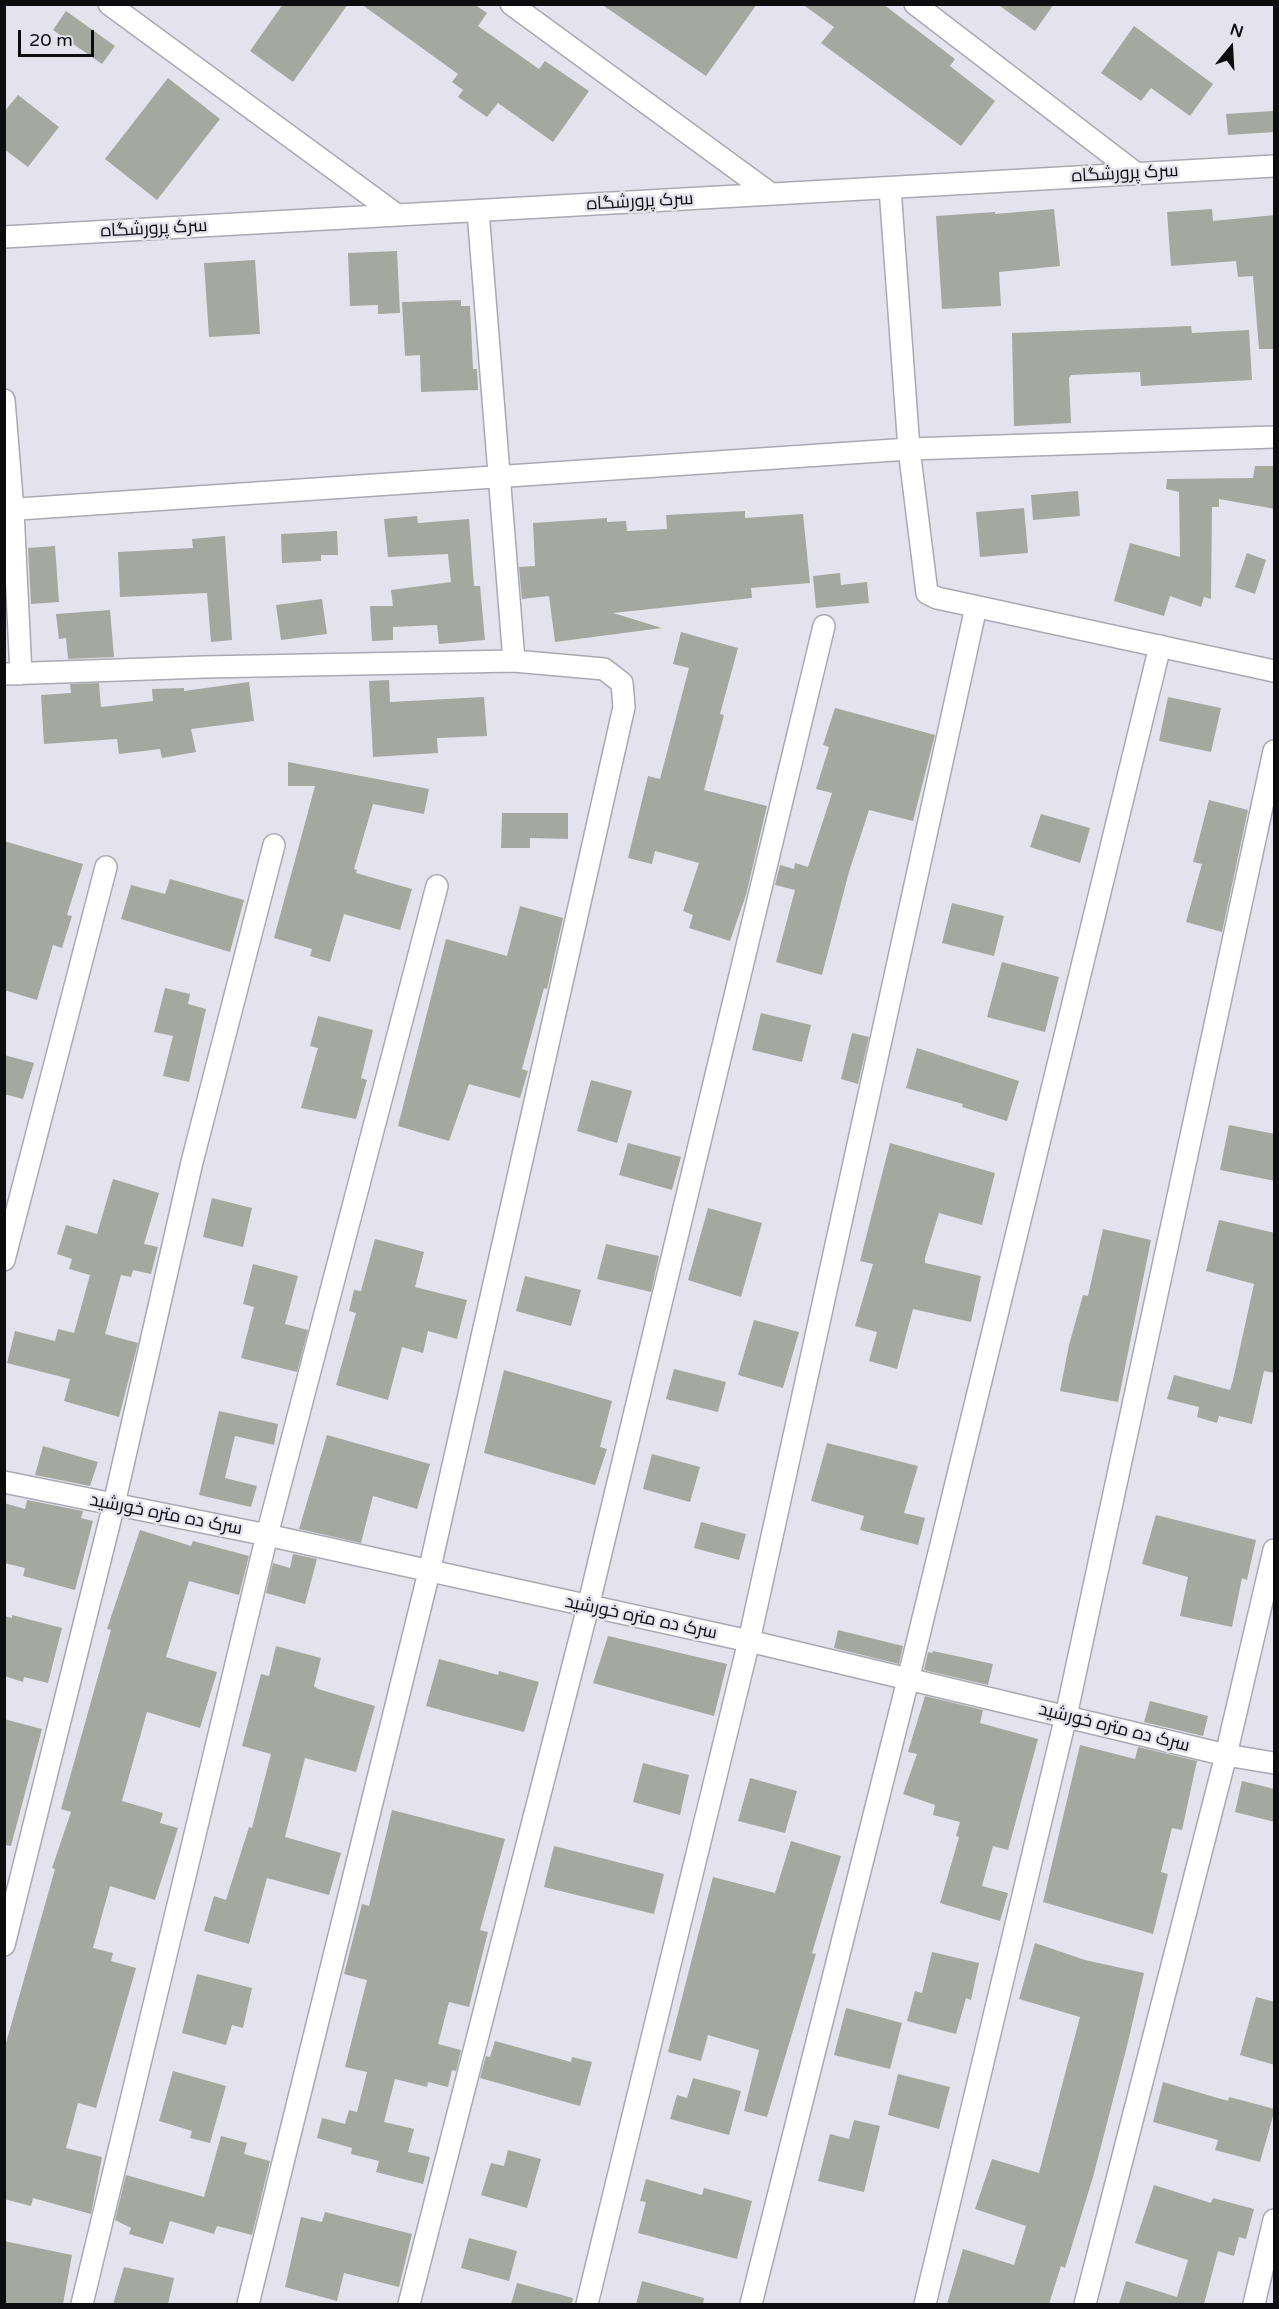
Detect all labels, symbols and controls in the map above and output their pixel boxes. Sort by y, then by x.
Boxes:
scale bar [21,18,98,56]
north arrow [1201,18,1261,78]
text: N [1227,19,1246,42]
text: 20 m [29,29,73,51]
street label: سرک پرورشگاه [1071,160,1179,188]
street label: سرک پرورشگاه [586,188,694,216]
street label: سرک پرورشگاه [100,215,208,243]
street label: سرک ده متره خورشید [88,1490,244,1540]
street label: سرک ده متره خورشید [563,1591,719,1645]
street label: سرک ده متره خورشید [1036,1699,1192,1757]

